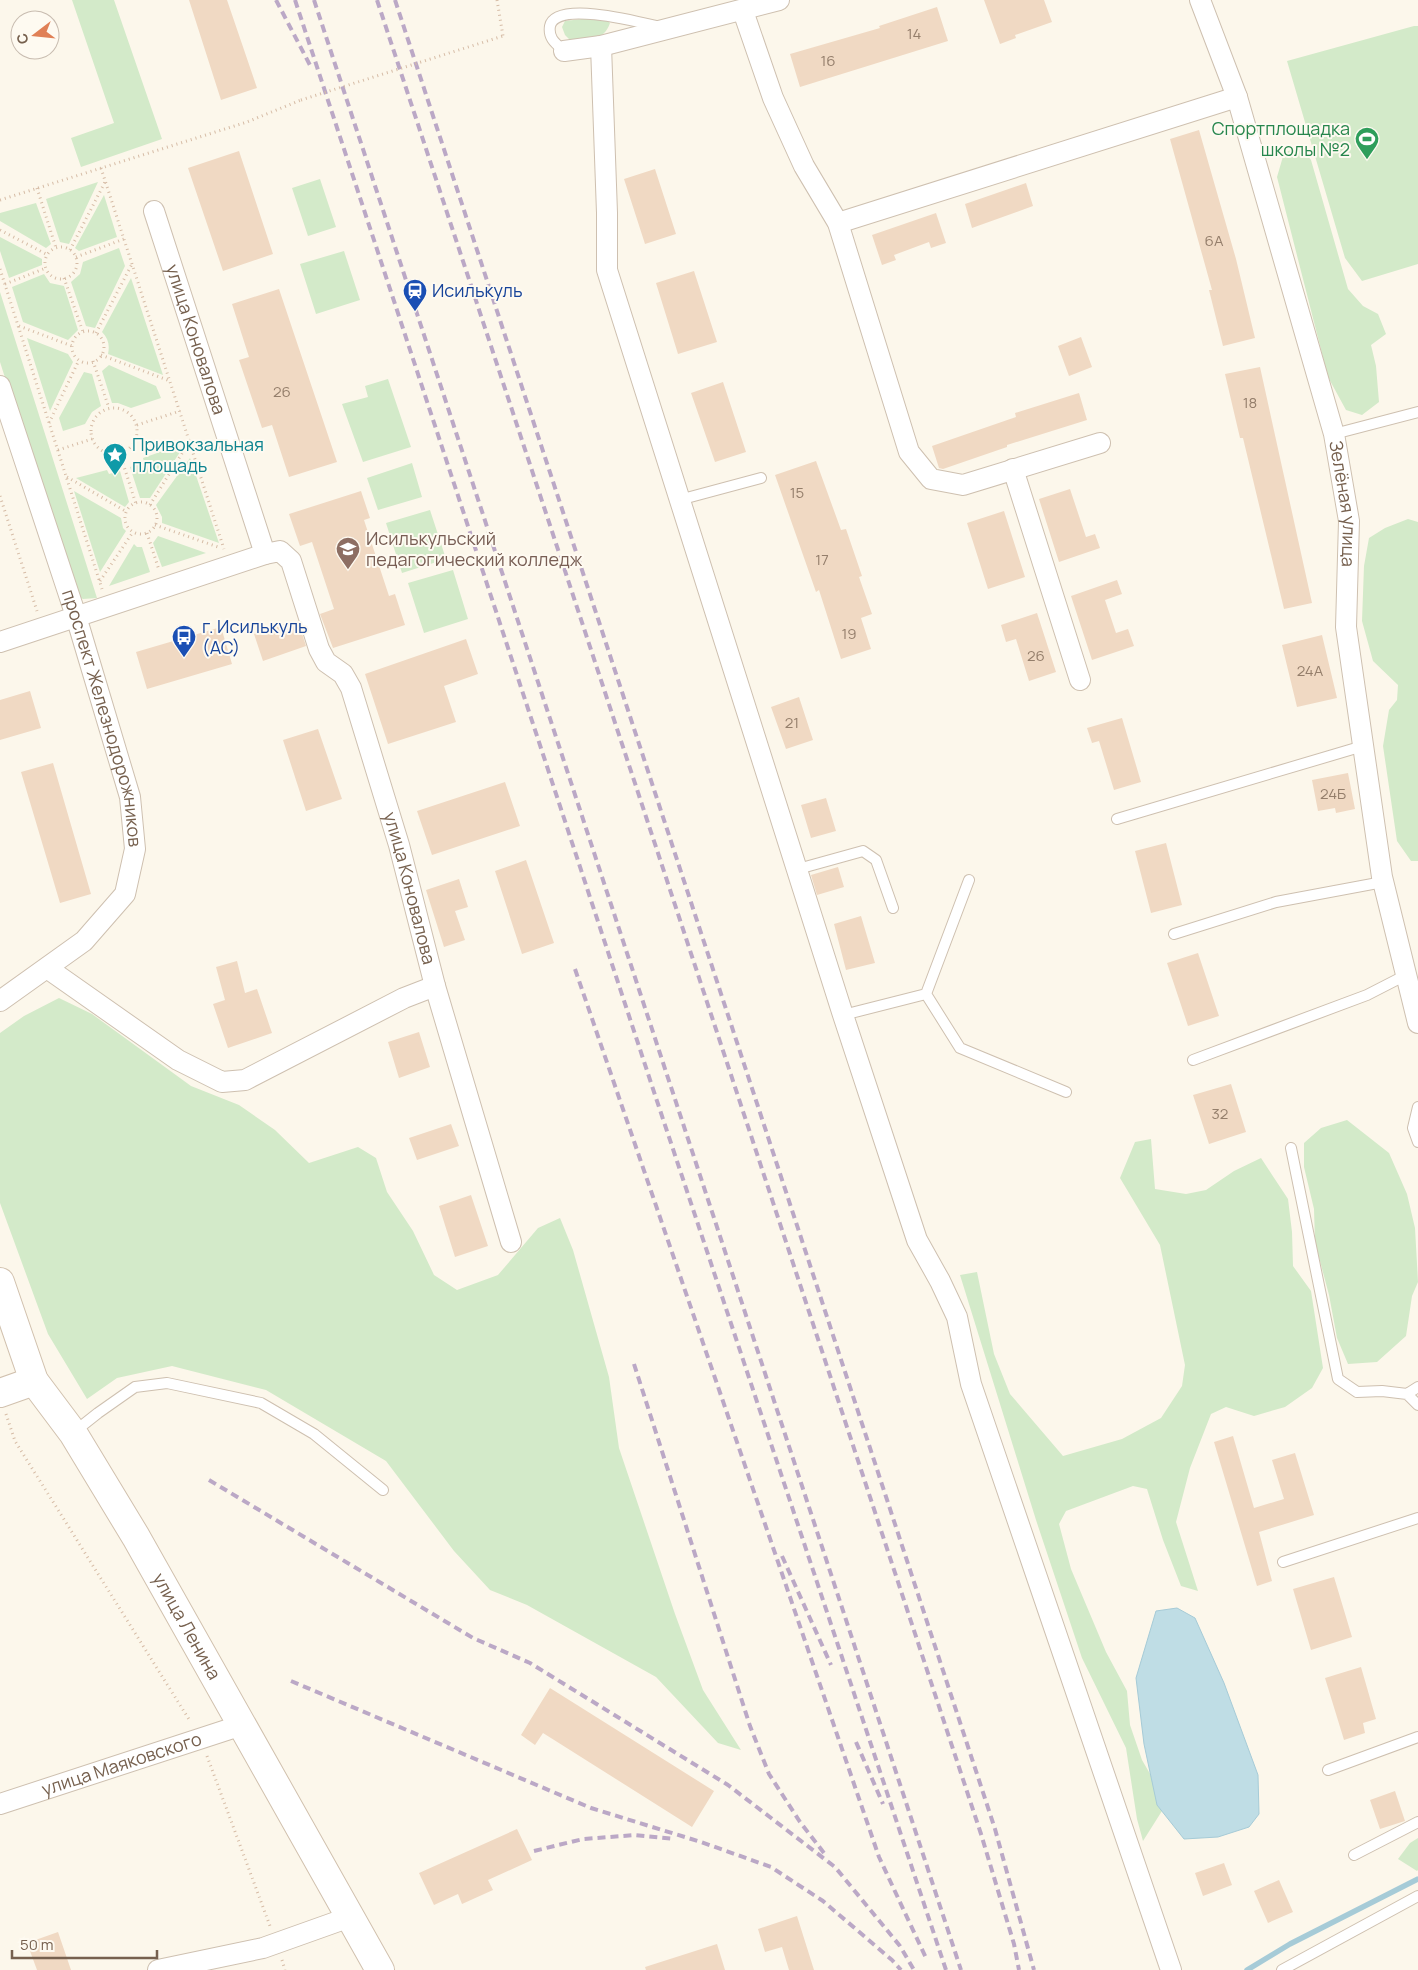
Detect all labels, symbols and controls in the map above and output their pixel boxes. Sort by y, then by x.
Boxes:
north arrow [10,10,60,60]
house number: 14 [907,23,921,44]
text: С [11,31,33,46]
house number: 16 [820,50,836,71]
place label: Спортплощадка школы №2 [1212,116,1350,161]
sports icon: Спортплощадка школы №2 [1354,126,1380,160]
house number: 6А [1205,230,1224,251]
street label: улица Коновалова [161,261,232,417]
station icon: Исилькуль [402,278,428,312]
place label: Исилькуль [432,278,523,302]
house number: 26 [273,381,291,402]
house number: 18 [1243,392,1257,413]
place label: Привокзальная площадь [132,432,264,477]
street label: Зелёная улица [1324,439,1363,567]
place icon: Привокзальная площадь [102,442,128,476]
house number: 15 [790,482,804,503]
place label: Исилькульский педагогический колледж [366,526,583,571]
school or university icon: Исилькульский педагогический колледж [335,536,361,570]
house number: 17 [815,549,829,570]
street label: проспект Железнодорожников [57,586,148,848]
place label: г. Исилькуль (АС) [202,614,308,659]
house number: 19 [841,623,857,644]
bus stop icon: г. Исилькуль (АС) [171,624,197,658]
house number: 26 [1027,645,1045,666]
house number: 24А [1297,660,1324,681]
house number: 21 [785,712,799,733]
house number: 24Б [1320,783,1346,804]
street label: улица Коновалова [379,809,442,967]
house number: 32 [1212,1103,1228,1124]
street label: улица Ленина [148,1568,227,1684]
street label: улица Маяковского [38,1726,204,1801]
scale bar [12,1928,158,1960]
text: 50 m [20,1934,54,1955]

